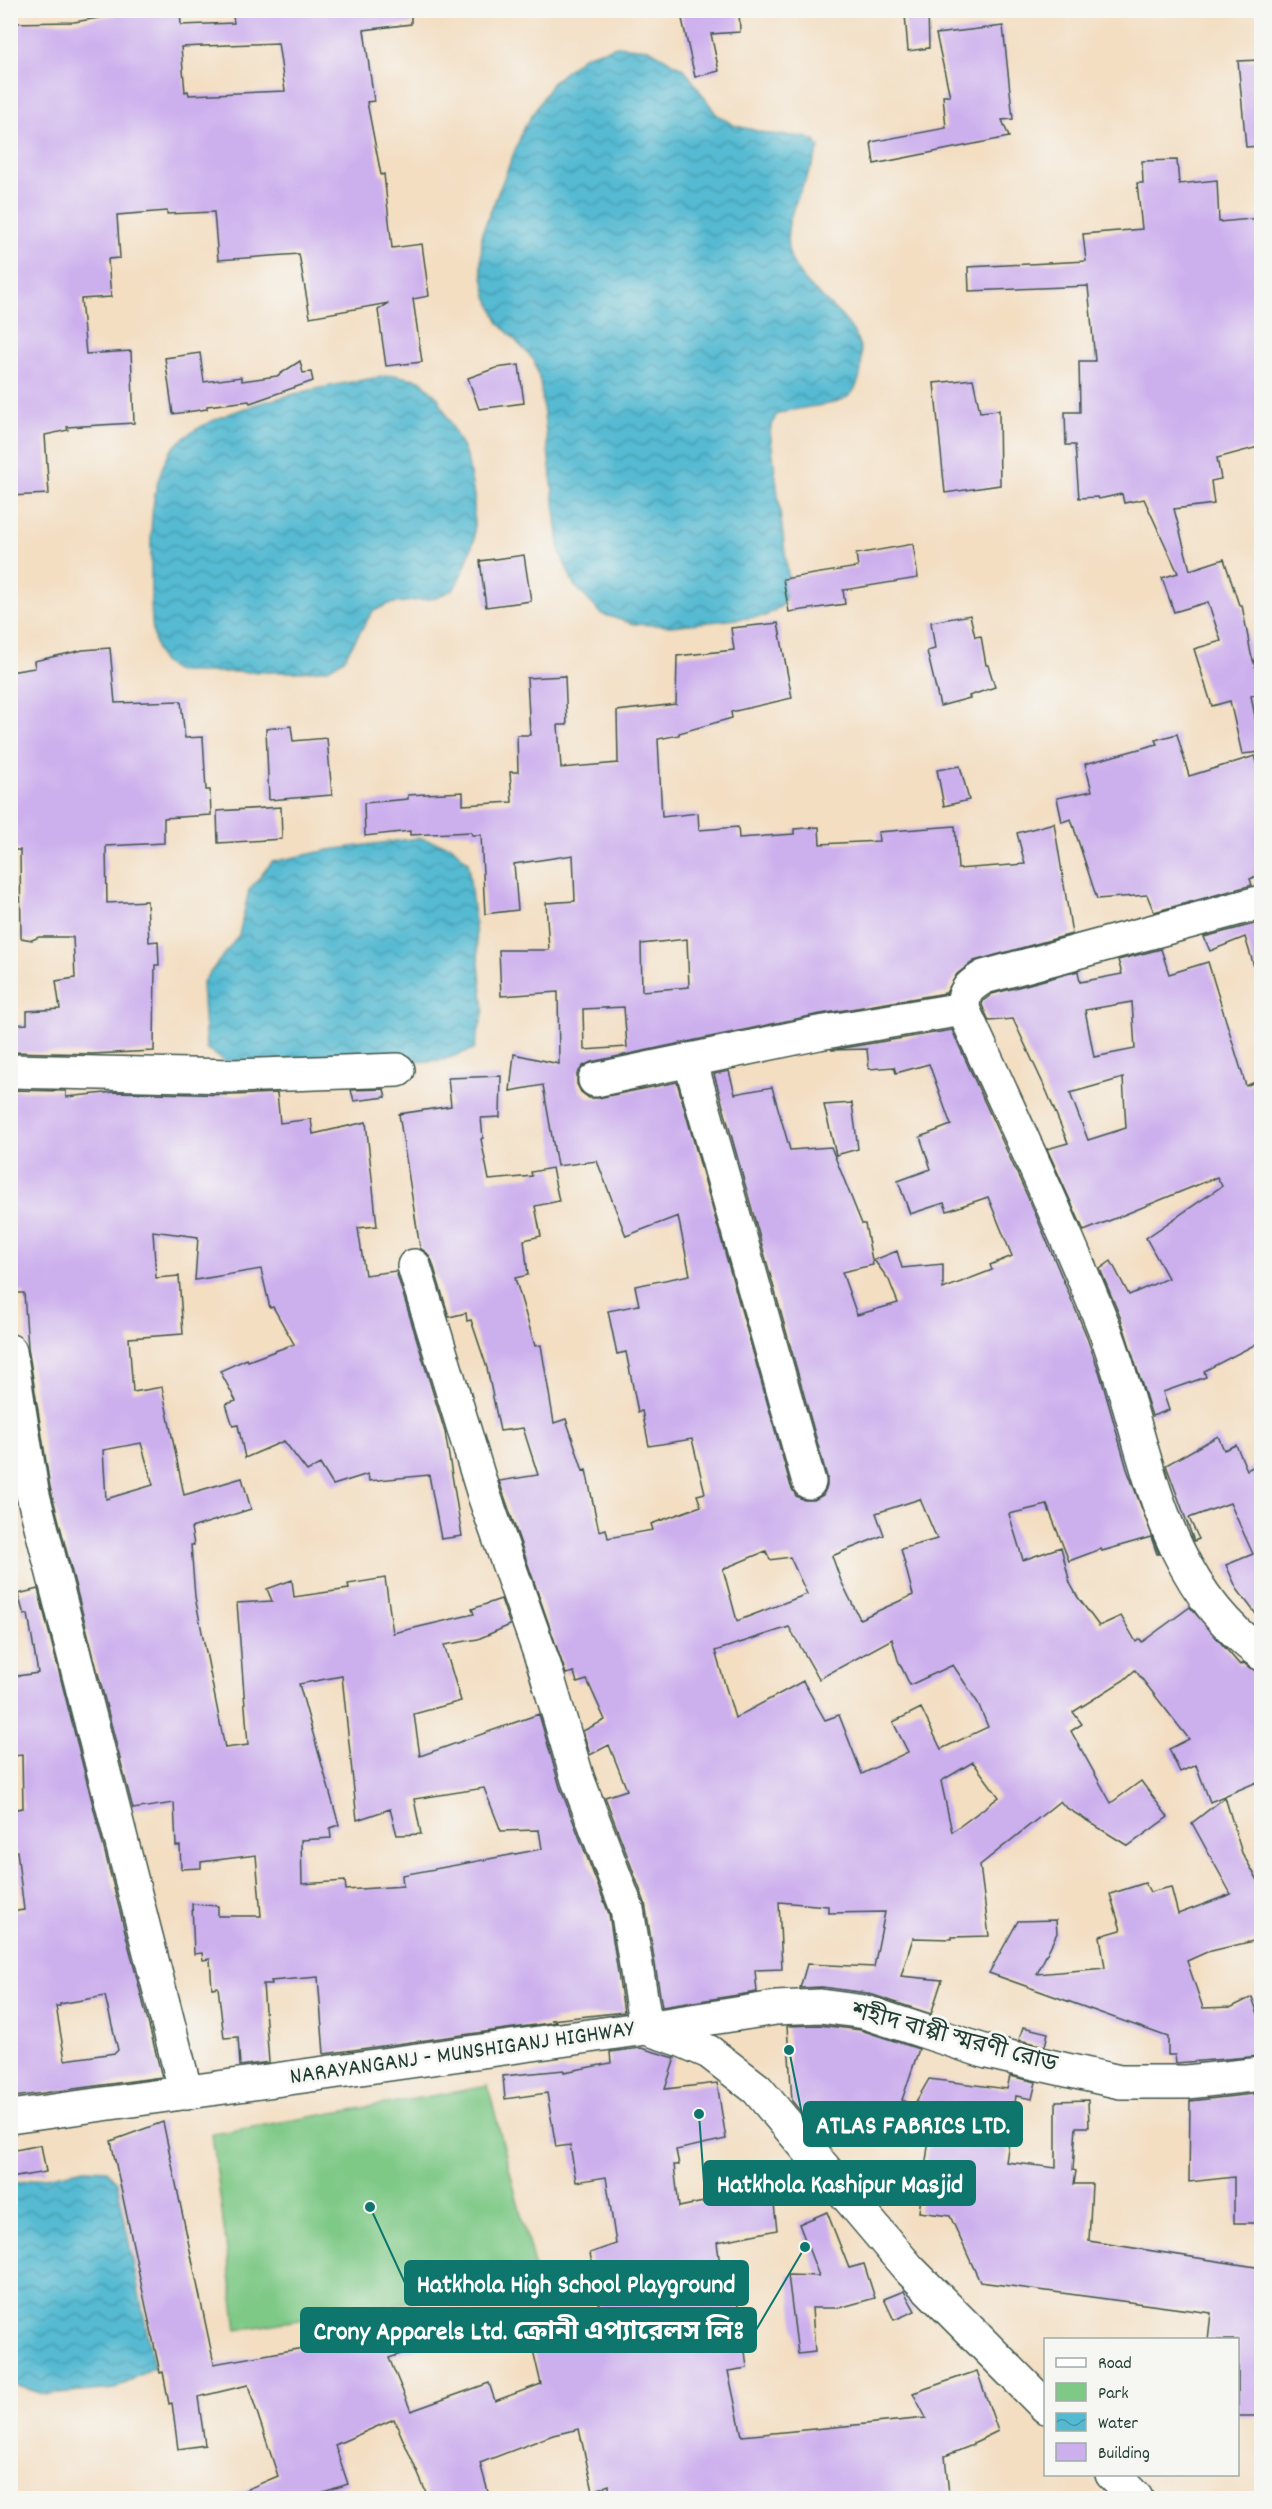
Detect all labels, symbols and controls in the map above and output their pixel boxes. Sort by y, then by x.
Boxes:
street label: শহীদ বাপ্পী স্মরণী রোড [846,1995,1062,2083]
street label: NARAYANGANJ - MUNSHIGANJ HIGHWAY [288,2013,638,2095]
callout: ATLAS FABRICS LTD. [804,2102,1022,2146]
text: ATLAS FABRICS LTD. [816,2109,1010,2146]
callout: Hatkhola Kashipur Masjid [704,2161,975,2205]
text: Hatkhola Kashipur Masjid [717,2168,963,2205]
callout: Hatkhola High School Playground [405,2261,748,2305]
text: Hatkhola High School Playground [417,2268,735,2305]
callout: Crony Apparels Ltd. ক্রোনী এপ্যারেলস লিঃ [301,2308,756,2352]
text: Crony Apparels Ltd. ক্রোনী এপ্যারেলস লিঃ [313,2314,745,2352]
legend [1044,2338,1239,2476]
text: Road [1098,2352,1132,2377]
text: Park [1098,2382,1129,2407]
text: Water [1098,2412,1138,2437]
text: Building [1098,2442,1150,2467]

